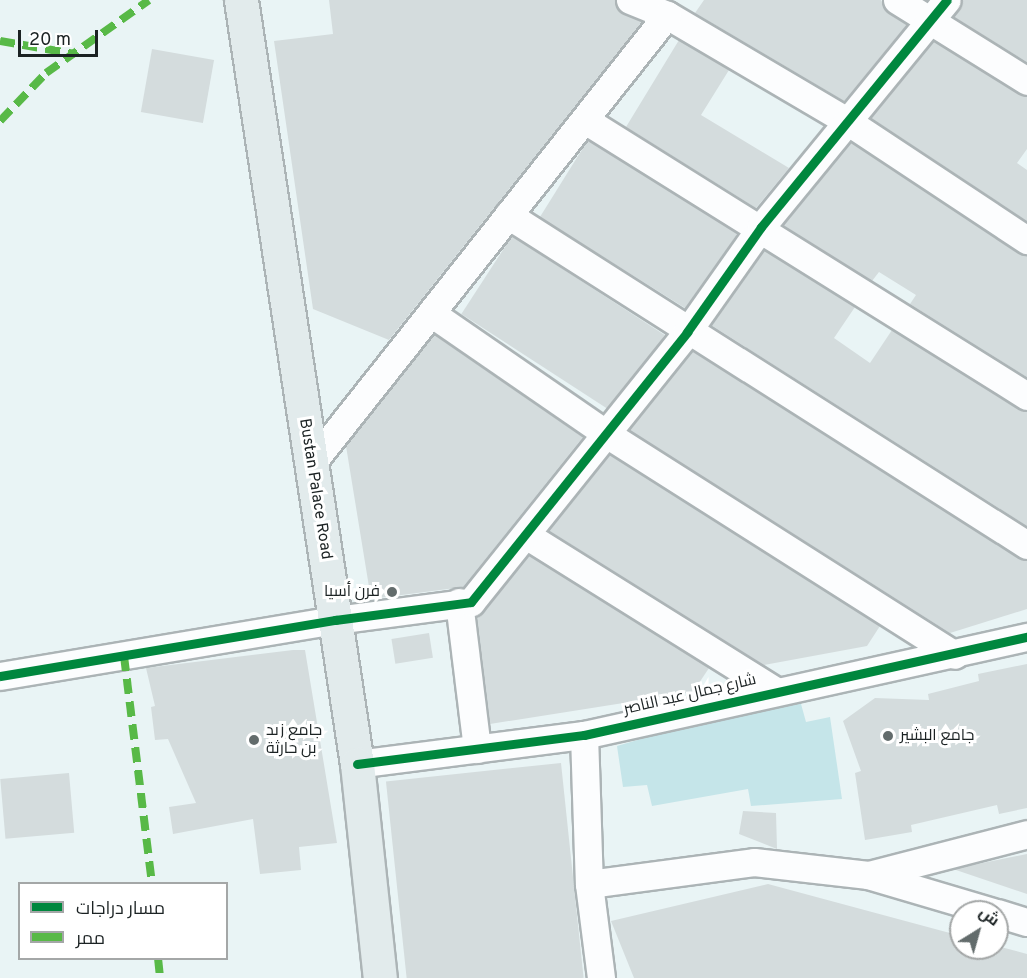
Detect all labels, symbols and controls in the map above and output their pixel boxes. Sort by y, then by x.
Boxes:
scale bar [21,18,100,56]
text: 20 m [29,29,71,52]
street label: Bustan Palace Road [294,417,336,561]
place label: فرن أسيا [324,582,380,602]
marker: فرن أسيا [385,585,399,599]
street label: شارع جمال عبد الناصر [622,670,758,720]
place label: جامع زيد بن حارثة [266,721,322,759]
place label: جامع البشير [900,726,974,746]
marker: جامع البشير [881,729,895,743]
marker: جامع زيد بن حارثة [247,733,261,747]
legend [18,882,228,960]
text: مسار دراجات [76,898,165,921]
north arrow [949,900,1009,960]
text: ش [974,903,1003,931]
text: ممر [76,928,105,951]

